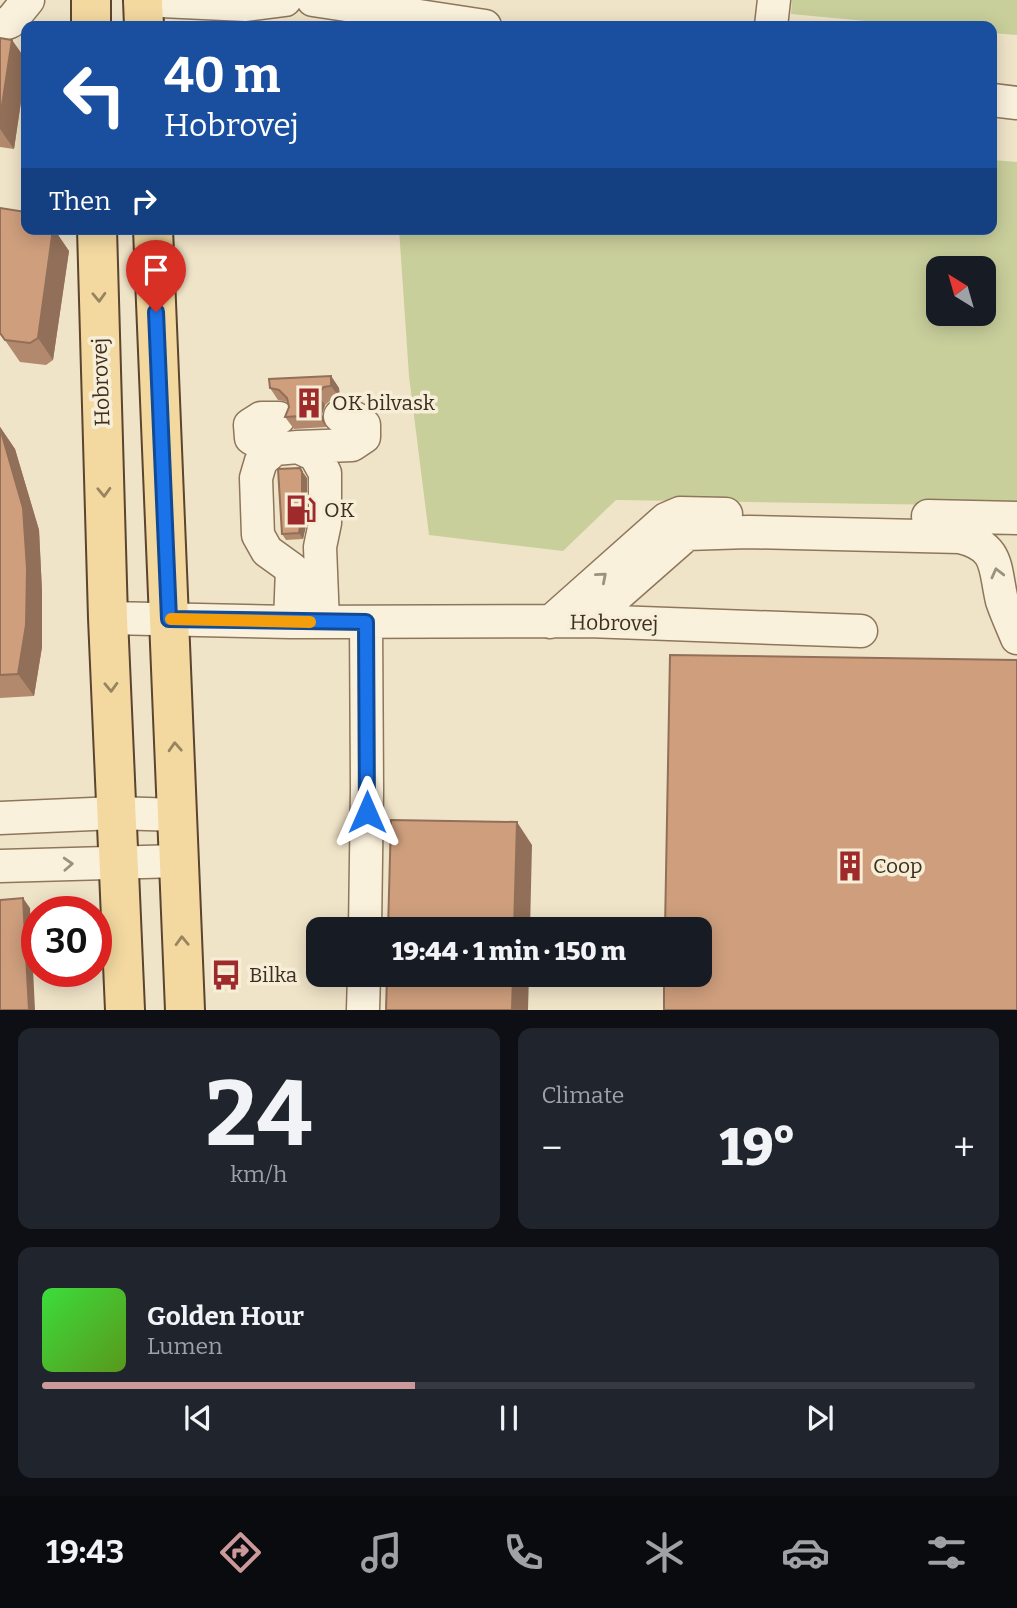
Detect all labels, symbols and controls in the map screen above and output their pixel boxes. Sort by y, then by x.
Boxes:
text: 40 m [164,46,281,105]
icon: left [49,49,140,140]
text: Hobrovej [164,106,299,144]
icon: right [125,182,163,220]
text: Then [49,186,111,217]
pin [126,240,186,312]
icon: arrive [137,251,175,289]
north arrow [926,256,996,326]
map controls [926,256,996,326]
one-way arrow [91,292,106,303]
street label: Hobrovej [86,337,116,427]
building icon: OK bilvask [292,386,326,420]
place label: OK bilvask [332,390,435,416]
one-way arrow [97,487,112,498]
fuel station icon: OK [284,493,318,527]
place label: OK [324,497,355,523]
one-way arrow [991,567,1005,579]
one-way arrow [594,573,607,585]
street label: Hobrovej [569,609,659,637]
one-way arrow [104,681,119,692]
one-way arrow [168,741,183,752]
position arrow [330,775,404,849]
building icon: Coop [833,849,867,883]
place label: Coop [873,853,923,879]
one-way arrow [63,857,74,872]
speed limit sign: 30 [21,896,112,987]
one-way arrow [175,936,190,947]
text: 19:44 · 1 min · 150 m [392,936,626,967]
bus stop icon: Bilka [209,958,243,992]
place label: Bilka [249,962,298,988]
text: 24 [205,1060,312,1169]
text: Climate [542,1081,624,1109]
text: 19° [720,1116,796,1179]
text: − [542,1125,562,1171]
text: + [953,1125,975,1171]
text: km/h [230,1160,287,1188]
text: Golden Hour [147,1301,304,1332]
text: Lumen [147,1332,223,1360]
icon: previous [179,1399,217,1437]
icon: pause [490,1399,528,1437]
icon: next [801,1399,839,1437]
icon: directions [216,1528,265,1577]
icon: music [357,1528,406,1577]
icon: phone [499,1528,548,1577]
icon: climate [640,1528,689,1577]
icon: car [781,1528,830,1577]
icon: filters [922,1528,971,1577]
text: 19:43 [46,1533,124,1571]

